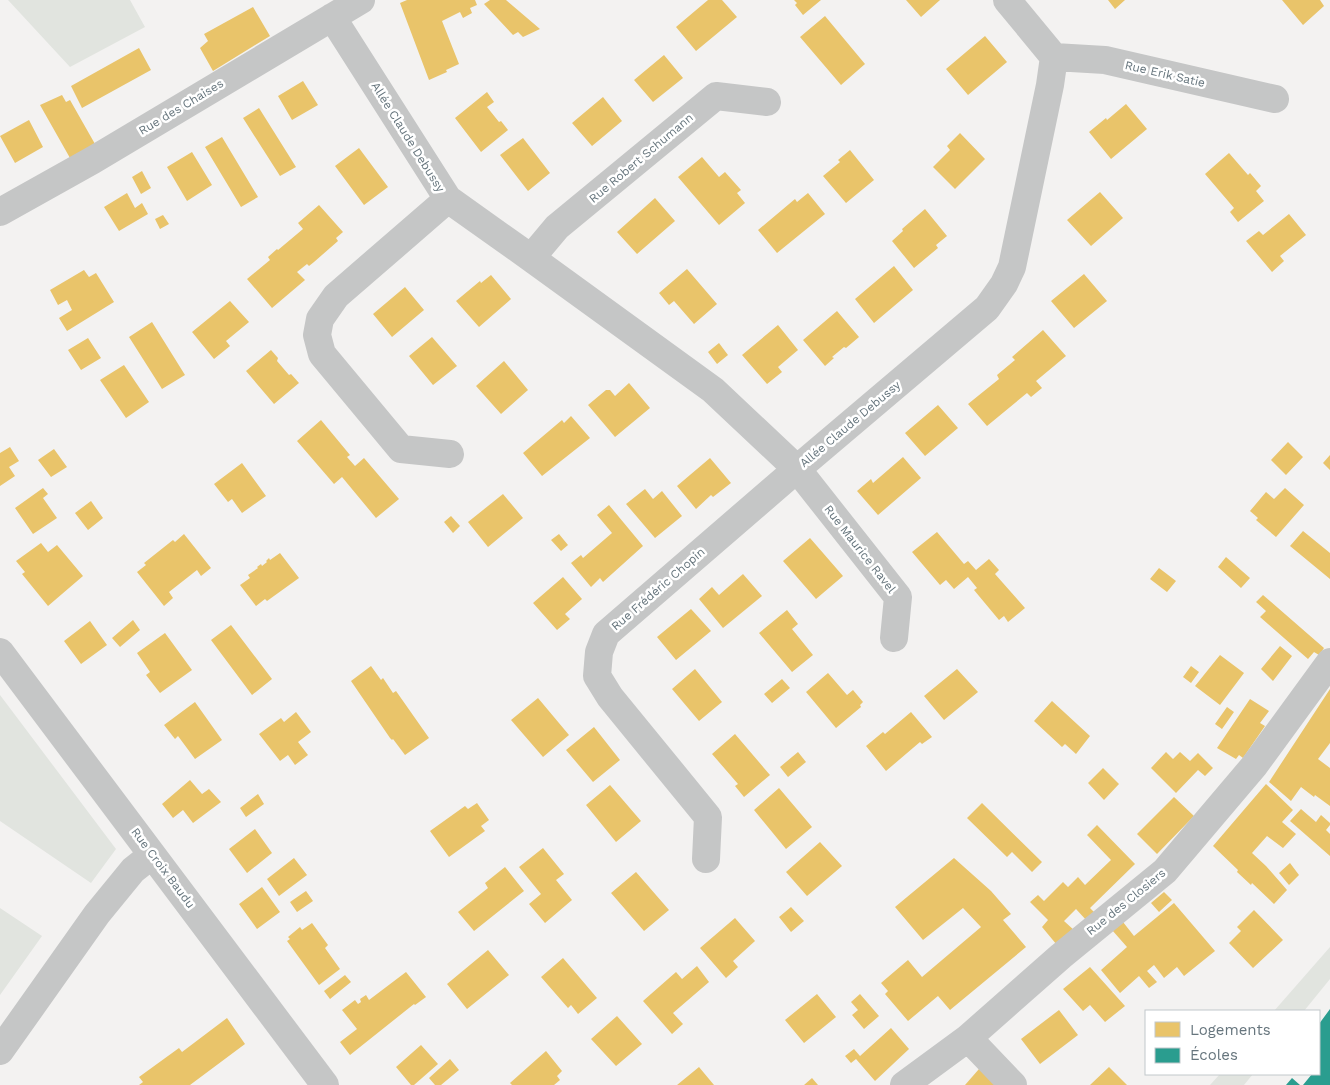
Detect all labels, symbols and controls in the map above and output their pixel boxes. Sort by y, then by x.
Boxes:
street label: Rue Erik Satie [1124,58,1207,90]
street label: Rue des Chaises [136,76,226,138]
street label: Allée Claude Debussy [368,80,448,195]
street label: Rue Robert Schumann [586,110,696,206]
street label: Allée Claude Debussy [797,377,904,470]
street label: Rue Maurice Ravel [821,502,899,596]
street label: Rue Frédéric Chopin [608,545,708,633]
street label: Rue Croix Baudu [128,825,198,911]
street label: Rue des Closiers [1084,866,1168,938]
legend [1145,1010,1320,1075]
text: Logements [1190,1021,1271,1039]
text: Écoles [1190,1046,1238,1064]

